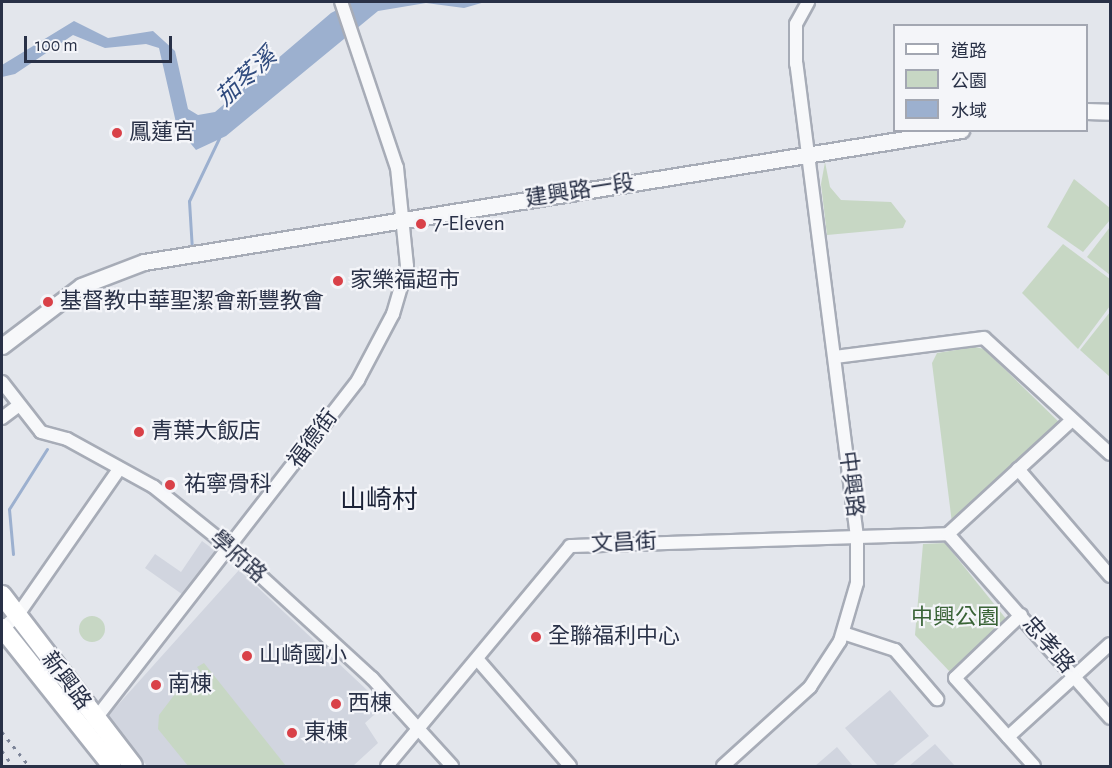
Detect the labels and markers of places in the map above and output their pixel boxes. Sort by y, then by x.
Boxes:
place label: 鳳蓮宮 [129,120,195,146]
marker: 鳳蓮宮 [110,126,124,140]
place label: 7-Eleven [433,211,505,237]
marker: 7-Eleven [414,217,428,231]
place label: 家樂福超市 [350,268,460,294]
marker: 家樂福超市 [331,274,345,288]
place label: 基督教中華聖潔會新豐教會 [60,289,324,315]
marker: 基督教中華聖潔會新豐教會 [41,295,55,309]
place label: 青葉大飯店 [151,419,261,445]
marker: 青葉大飯店 [132,425,146,439]
place label: 祐寧骨科 [184,472,272,498]
marker: 祐寧骨科 [161,476,179,494]
place label: 全聯福利中心 [548,624,680,650]
marker: 全聯福利中心 [529,630,543,644]
place label: 山崎國小 [259,643,347,669]
marker: 山崎國小 [240,649,254,663]
place label: 南棟 [168,672,212,698]
marker: 南棟 [149,678,163,692]
place label: 西棟 [348,691,392,717]
marker: 西棟 [329,697,343,711]
place label: 東棟 [304,720,348,746]
marker: 東棟 [285,726,299,740]

